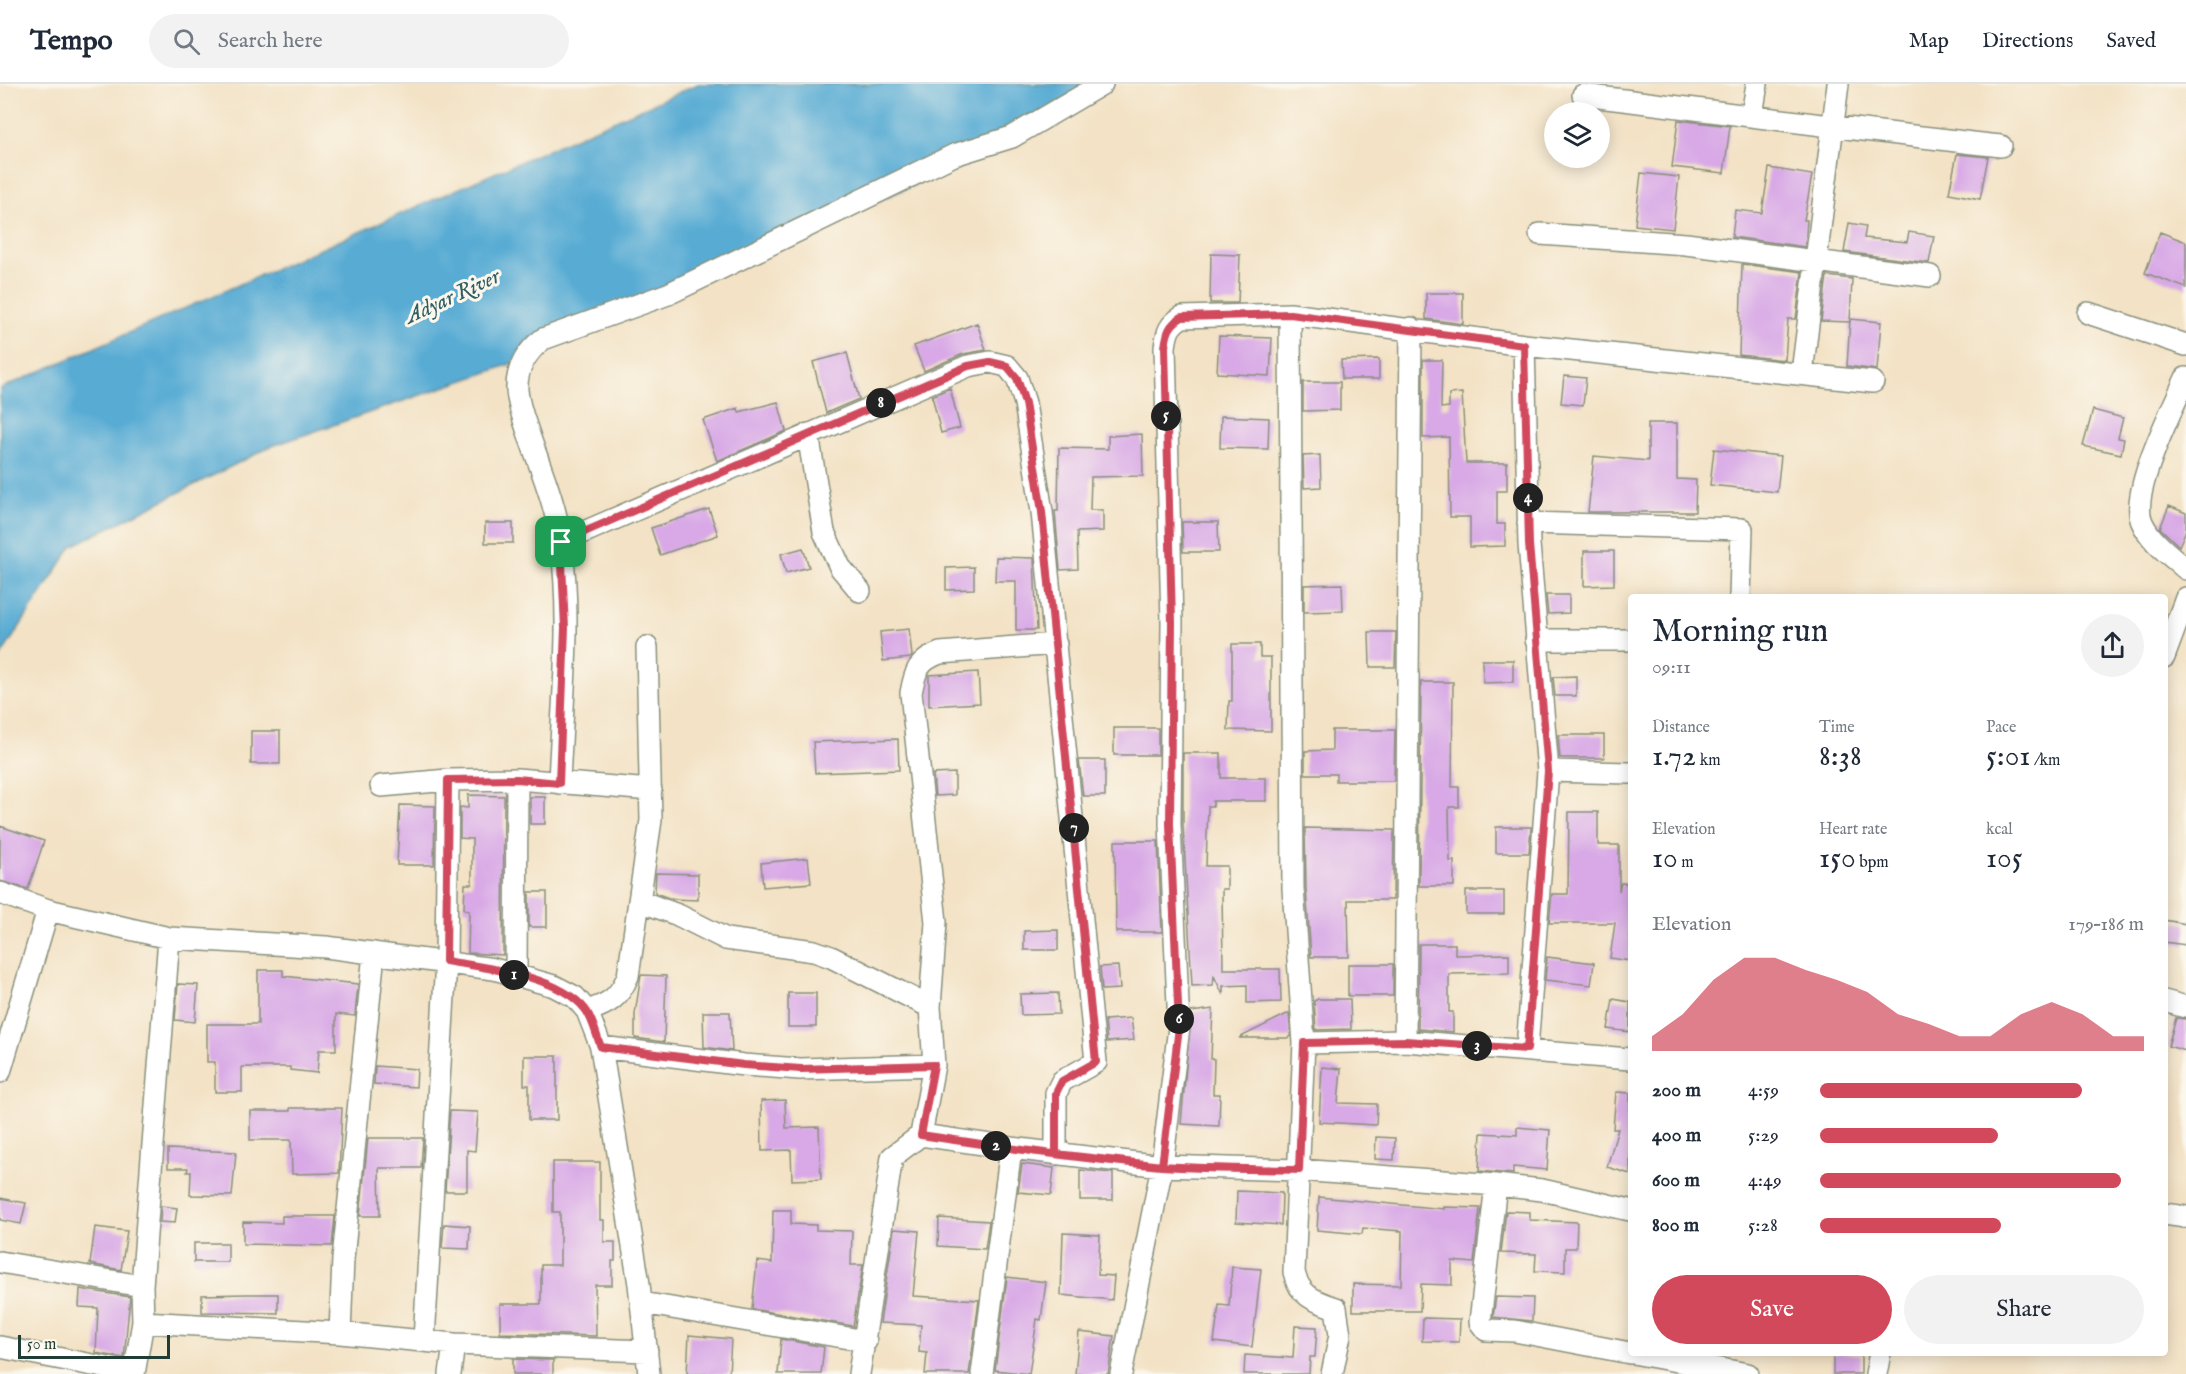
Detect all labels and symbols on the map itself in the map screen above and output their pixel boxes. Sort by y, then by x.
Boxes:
water label: Adyar River [399,262,506,332]
pin: 8 [866,388,896,418]
pin: 5 [1151,401,1181,431]
pin: 4 [1513,483,1543,513]
pin [535,516,586,567]
pin: 7 [1059,813,1089,843]
pin: 1 [499,960,529,990]
pin: 6 [1164,1004,1194,1034]
pin: 3 [1462,1031,1492,1061]
pin: 2 [981,1131,1011,1161]
scale bar [18,1332,170,1360]

